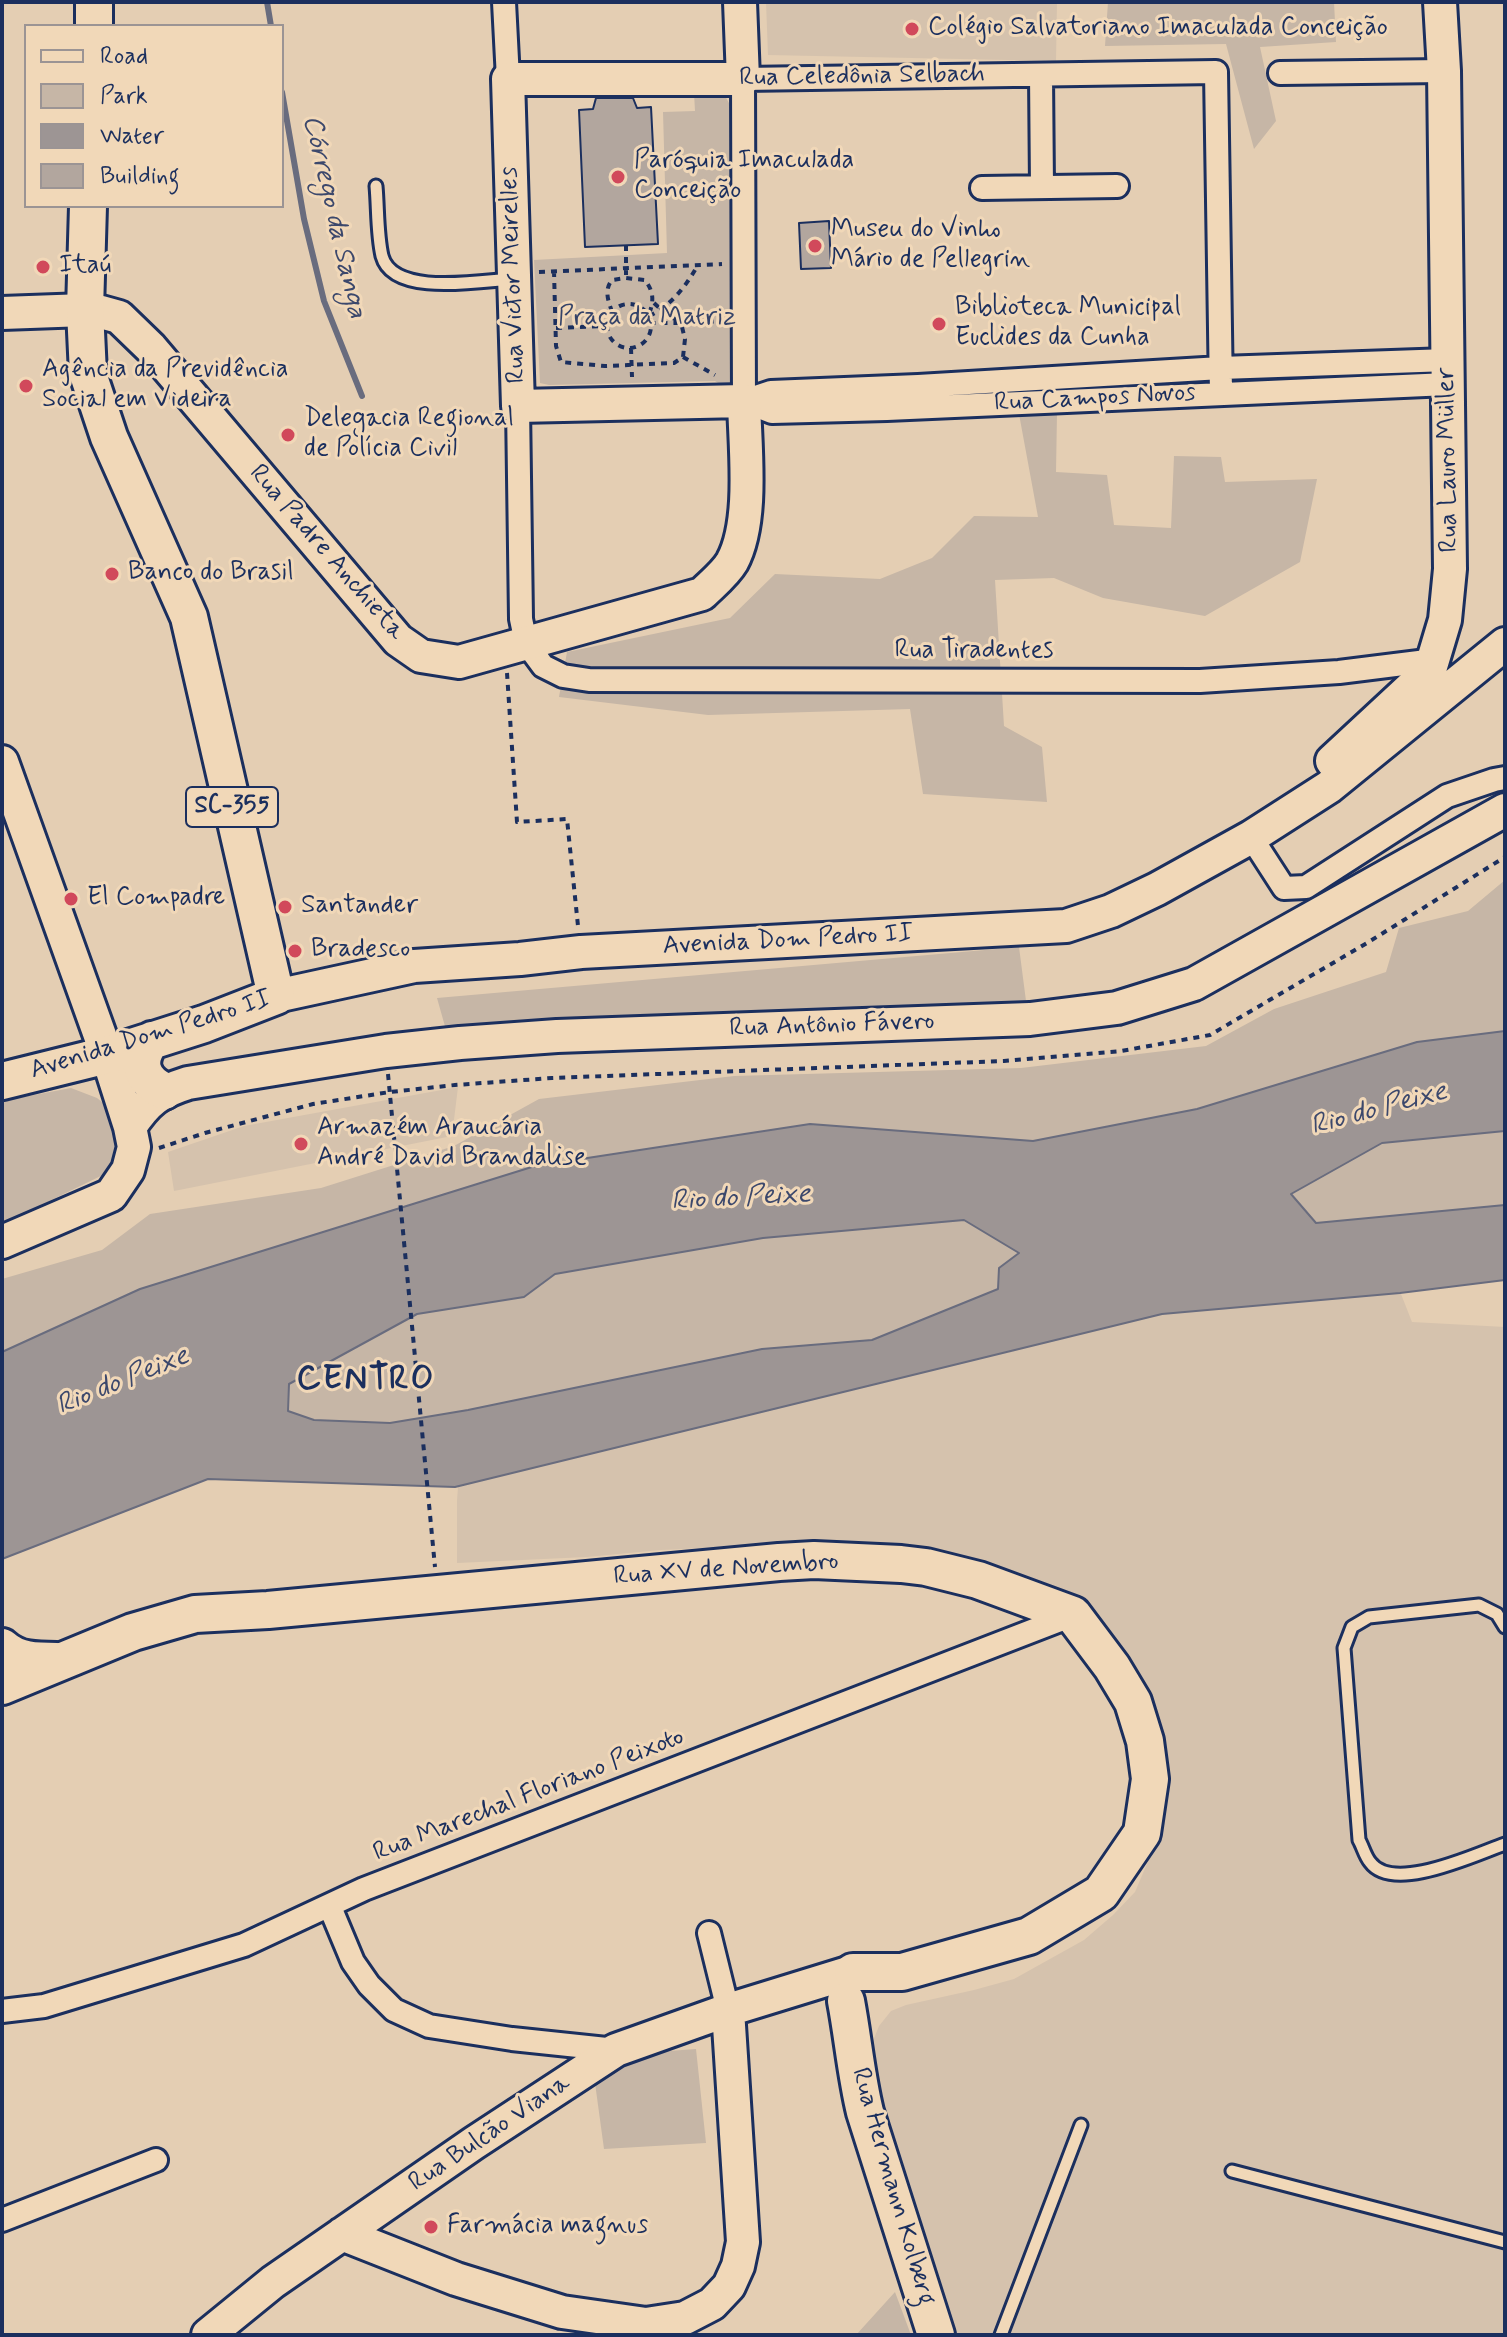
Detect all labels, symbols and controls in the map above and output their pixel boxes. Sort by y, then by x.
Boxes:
place label: Colégio Salvatoriano Imaculada Conceição [928,13,1388,45]
marker: Colégio Salvatoriano Imaculada Conceição [903,20,921,38]
legend [24,24,284,208]
text: Road [100,41,148,72]
street label: Rua Celedônia Selbach [739,59,985,95]
text: Park [100,81,148,112]
water label: Córrego da Sanga [293,112,373,322]
text: Water [100,121,164,152]
place label: Paróquia Imaculada Conceição [634,146,854,208]
text: Building [100,161,180,192]
street label: Rua Victor Meirelles [495,166,533,384]
marker: Paróquia Imaculada Conceição [609,168,627,186]
place label: Museu do Vinho Mário de Pellegrin [831,215,1030,276]
marker: Museu do Vinho Mário de Pellegrin [806,237,824,255]
place label: Itaú [59,251,111,283]
marker: Itaú [34,258,52,276]
place label: Biblioteca Municipal Euclides da Cunha [955,293,1181,354]
park label: Praça da Matriz [558,303,736,335]
marker: Biblioteca Municipal Euclides da Cunha [930,315,948,333]
place label: Agência da Previdência Social em Videira [42,355,289,416]
street label: Rua Lauro Müller [1432,367,1466,553]
marker: Agência da Previdência Social em Videira [17,377,35,395]
street label: Rua Campos Novos [994,378,1196,420]
place label: Delegacia Regional de Polícia Civil [304,404,514,466]
marker: Delegacia Regional de Polícia Civil [279,426,297,444]
street label: Rua Padre Anchieta [241,459,411,647]
place label: Banco do Brasil [128,558,294,590]
marker: Banco do Brasil [103,565,121,583]
street label: Rua Tiradentes [895,636,1053,668]
road number: SC-355 [186,787,278,827]
place label: El Compadre [87,883,225,915]
marker: El Compadre [62,890,80,908]
place label: Santander [301,891,418,923]
marker: Santander [276,898,294,916]
street label: Avenida Dom Pedro II [662,919,914,963]
place label: Bradesco [311,935,410,967]
marker: Bradesco [286,942,304,960]
street label: Avenida Dom Pedro II [27,984,275,1088]
street label: Rua Antônio Fávero [729,1007,935,1045]
water label: Rio do Peixe [1307,1076,1451,1144]
place label: Armazém Araucária André David Brandalise [317,1113,586,1174]
marker: Armazém Araucária André David Brandalise [292,1135,310,1153]
water label: Rio do Peixe [670,1179,812,1219]
water label: Rio do Peixe [52,1340,194,1424]
district label: CENTRO [294,1361,438,1401]
street label: Rua XV de Novembro [612,1547,840,1593]
street label: Rua Marechal Floriano Peixoto [369,1722,689,1870]
street label: Rua Hermann Kolberg [843,2064,941,2310]
street label: Rua Bulcão Viana [404,2069,576,2199]
place label: Farmácia magnus [447,2211,648,2243]
marker: Farmácia magnus [422,2218,440,2236]

